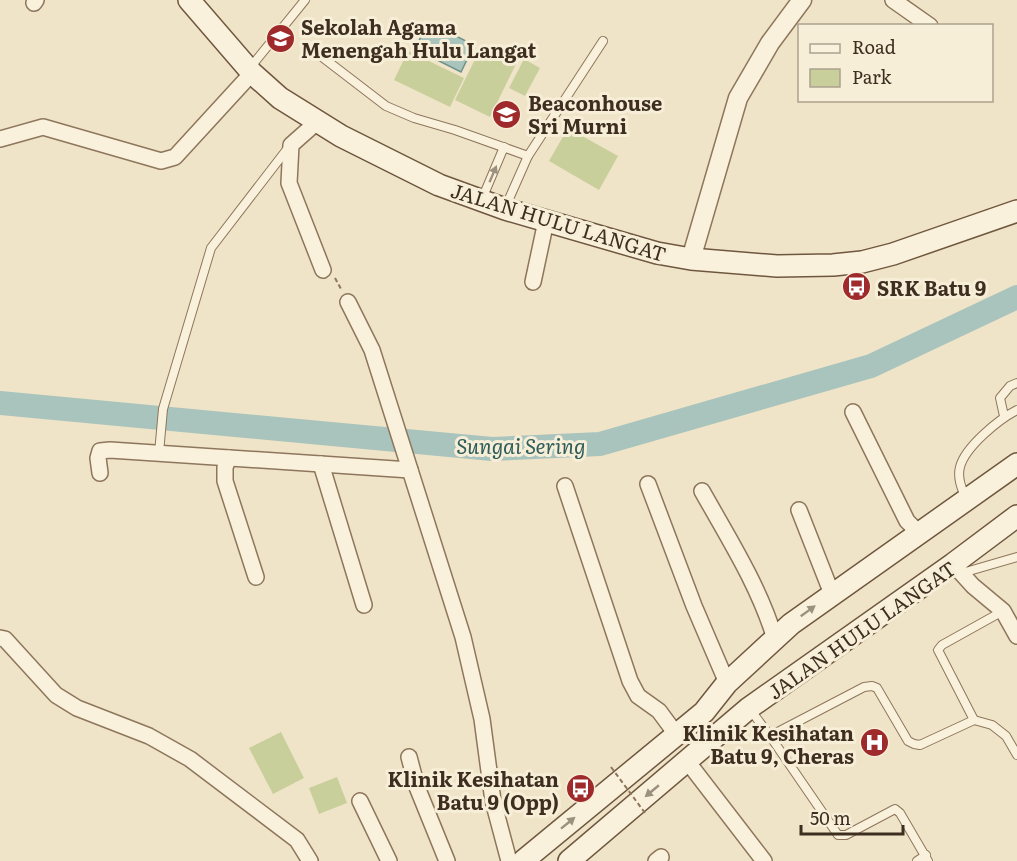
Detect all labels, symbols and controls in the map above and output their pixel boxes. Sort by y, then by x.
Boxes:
place label: Sekolah Agama Menengah Hulu Langat [301,11,536,64]
school or university icon: Sekolah Agama Menengah Hulu Langat [264,22,296,54]
legend [798,24,993,102]
text: Road [852,33,896,60]
text: Park [852,63,893,90]
place label: Beaconhouse Sri Murni [528,87,662,140]
school or university icon: Beaconhouse Sri Murni [491,98,523,130]
one-way arrow [489,165,498,183]
street label: JALAN HULU LANGAT [448,174,670,268]
bus stop icon: SRK Batu 9 [840,271,872,303]
place label: SRK Batu 9 [877,272,986,302]
water label: Sungai Sering [456,429,586,460]
street label: JALAN HULU LANGAT [761,552,961,706]
one-way arrow [801,606,816,618]
place label: Klinik Kesihatan Batu 9, Cheras [683,717,854,770]
hospital icon: Klinik Kesihatan Batu 9, Cheras [859,727,891,759]
place label: Klinik Kesihatan Batu 9 (Opp) [388,763,559,816]
bus stop icon: Klinik Kesihatan Batu 9 (Opp) [564,773,596,805]
one-way arrow [645,784,660,797]
scale bar [801,798,903,836]
text: 50 m [810,804,851,831]
one-way arrow [560,817,576,830]

